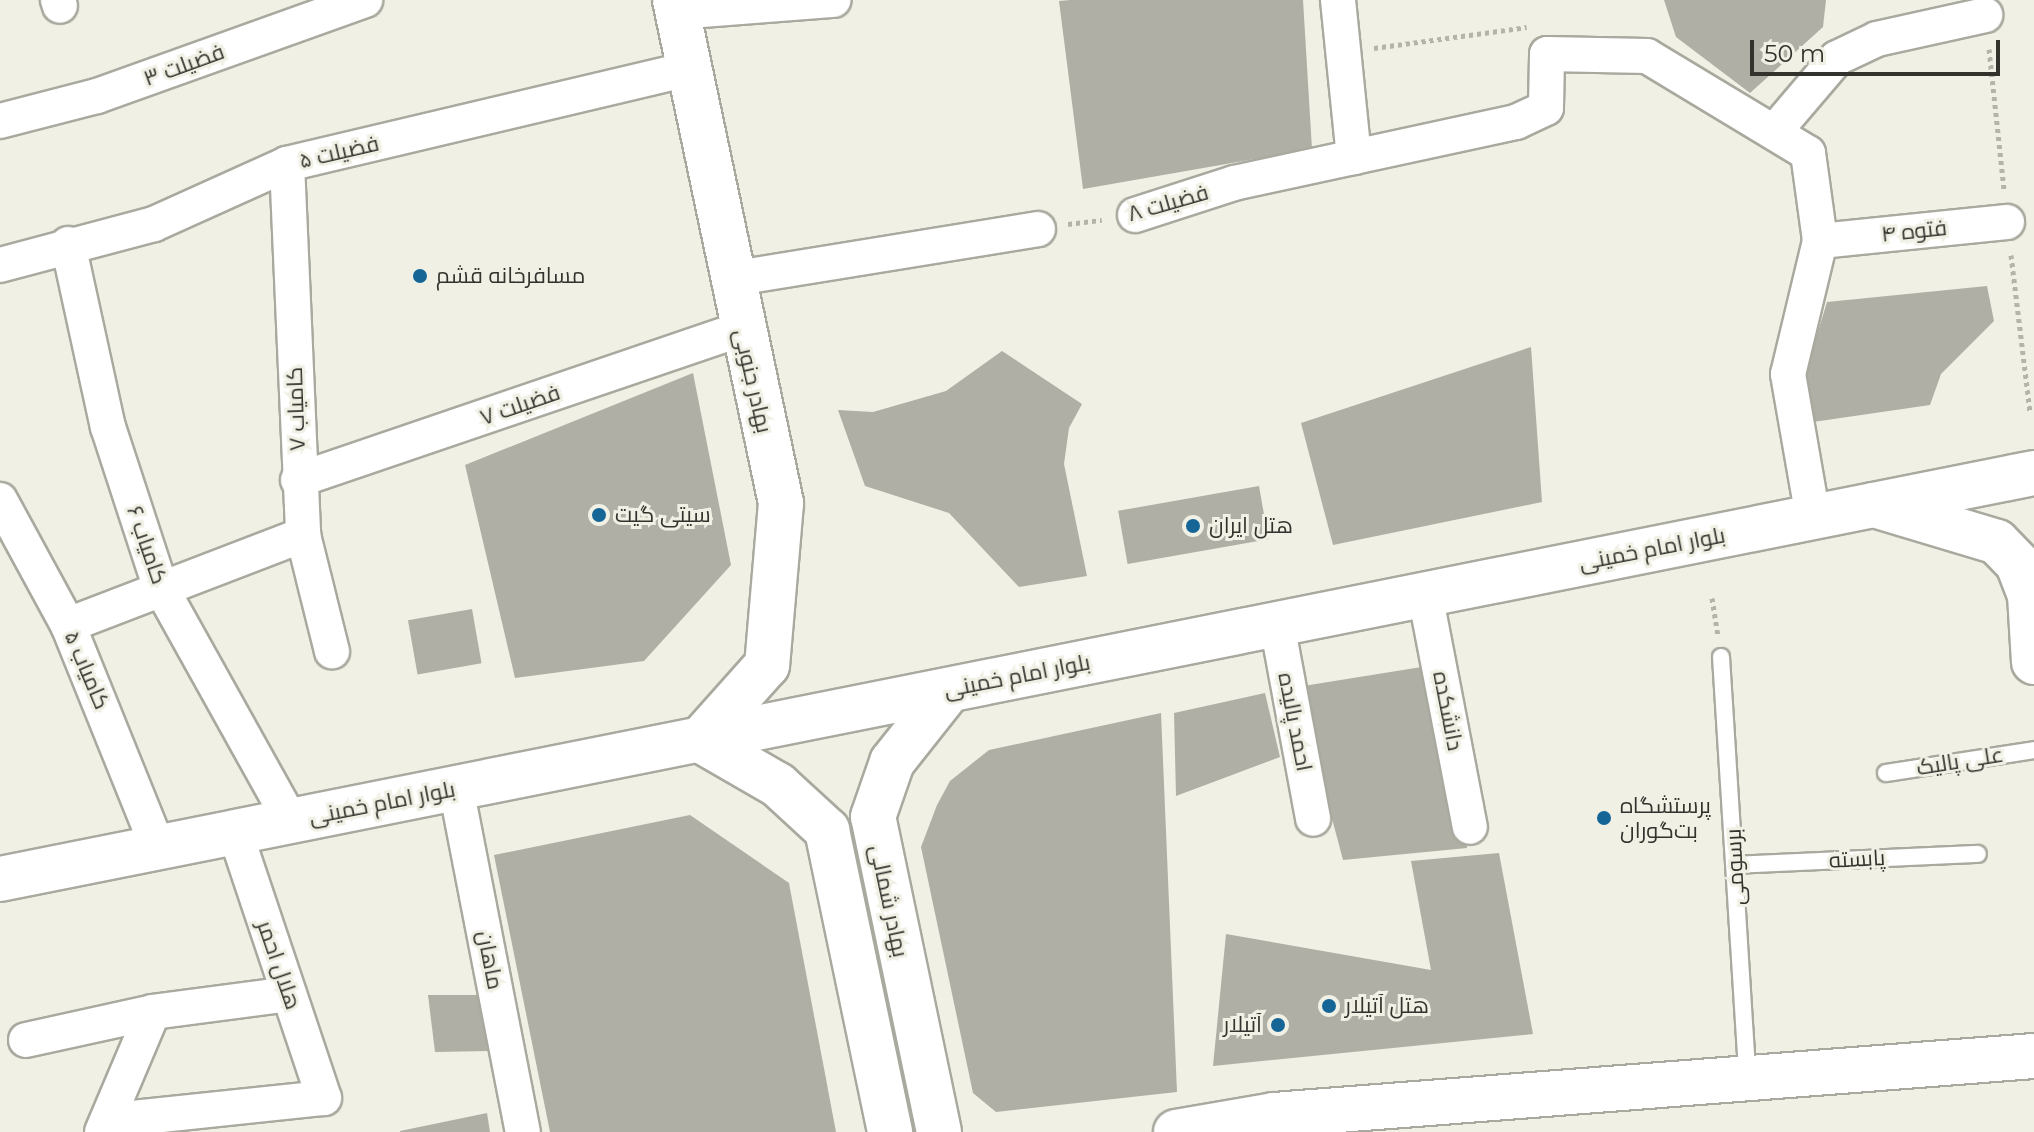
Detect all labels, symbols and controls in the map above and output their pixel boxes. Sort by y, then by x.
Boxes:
scale bar [1754,24,2004,74]
street label: فضیلت ۳ [140,38,228,92]
text: 50 m [1764,39,1825,68]
street label: فضیلت ۵ [297,130,381,174]
street label: فضیلت ۸ [1125,179,1211,227]
street label: فتوه ۴ [1880,214,1948,248]
place label: مسافرخانه قشم [436,263,585,289]
marker: مسافرخانه قشم [411,267,429,285]
street label: بهادر جنوبی [728,326,778,436]
street label: کامیاب ۷ [281,366,311,452]
street label: فضیلت ۷ [477,379,563,431]
street label: کامیاب ۶ [121,502,173,588]
place label: سیتی گیت [615,502,711,528]
marker: سیتی گیت [590,506,608,524]
place label: هتل ایران [1209,513,1293,539]
marker: هتل ایران [1184,517,1202,535]
street label: بلوار امام خمینی [1577,522,1727,576]
street label: کامیاب ۵ [59,627,115,713]
street label: بلوار امام خمینی [942,649,1092,703]
street label: دانشکده [1427,669,1469,753]
street label: احمد پالیده [1273,670,1317,774]
street label: علی پالیک [1915,741,2005,781]
street label: بلوار امام خمینی [307,776,457,830]
place label: پرستشگاه بت‌گوران [1620,792,1711,844]
marker: پرستشگاه بت‌گوران [1595,809,1613,827]
street label: برسومی [1720,828,1750,906]
street label: بهادر شمالی [864,842,914,960]
street label: پابسته [1828,844,1886,874]
street label: هلال احمر [251,917,307,1013]
street label: ماهان [471,928,509,992]
place label: هتل آتیلار [1345,993,1429,1019]
marker: هتل آتیلار [1320,997,1338,1015]
place label: آتیلار [1223,1012,1262,1038]
marker: آتیلار [1269,1016,1287,1034]

